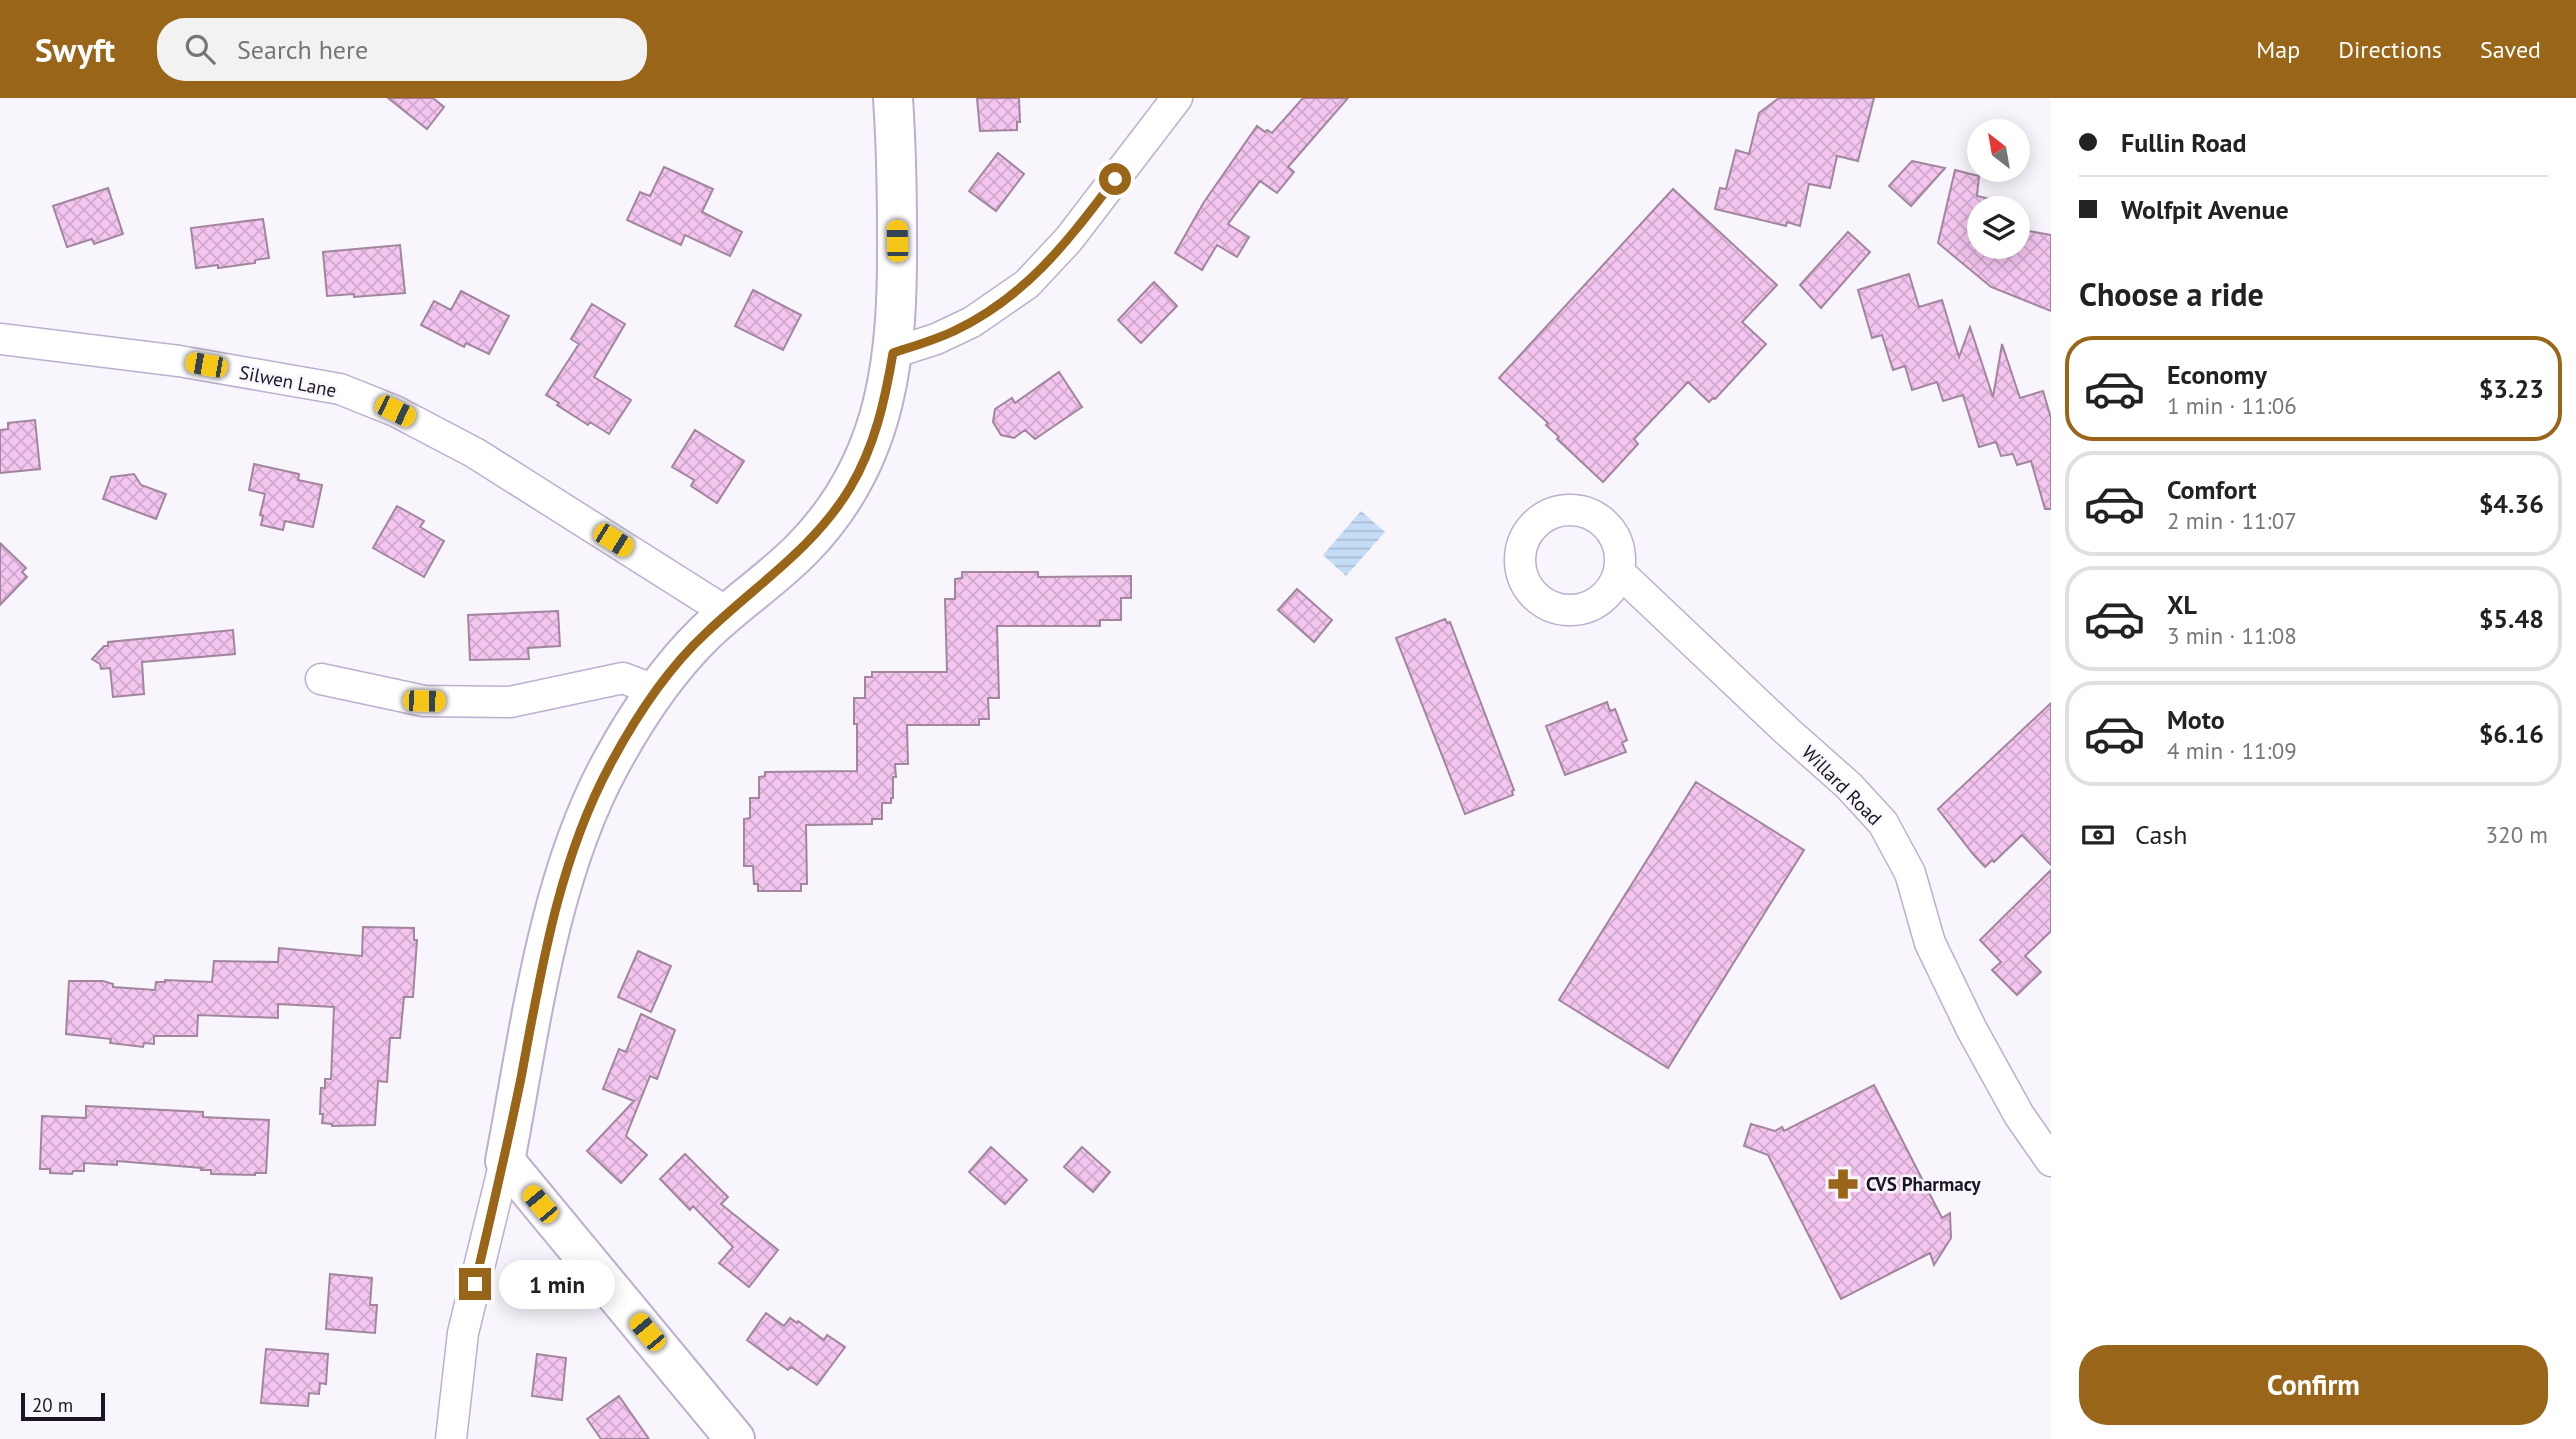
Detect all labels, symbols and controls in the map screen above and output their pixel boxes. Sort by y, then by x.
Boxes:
search box [157,18,647,81]
text: Swyft [35,28,115,71]
icon: search [181,30,219,68]
text: Search here [237,33,368,66]
text: Map [2256,34,2300,65]
text: Directions [2338,34,2442,65]
text: Saved [2480,34,2541,65]
north arrow [1967,119,2030,182]
map controls [1967,119,2030,259]
text: Fullin Road [2121,126,2247,159]
route start [1099,163,1131,195]
text: Wolfpit Avenue [2121,193,2289,226]
button: layers [1967,196,2030,259]
car [887,220,908,262]
text: Choose a ride [2079,273,2264,315]
car [184,351,229,379]
icon: car [2083,357,2146,420]
text: Economy [2167,358,2267,391]
street label: Silwen Lane [237,360,339,402]
text: $3.23 [2479,372,2544,405]
text: 1 min · 11:06 [2167,391,2297,420]
car [372,392,419,430]
icon: car [2083,472,2146,535]
text: Comfort [2167,473,2257,506]
text: $4.36 [2479,487,2544,520]
text: 2 min · 11:07 [2167,506,2297,535]
car [590,520,637,560]
icon: car [2083,587,2146,650]
text: XL [2167,588,2197,621]
text: $5.48 [2479,602,2544,635]
text: 3 min · 11:08 [2167,621,2297,650]
car [403,690,446,712]
icon: car [2083,702,2146,765]
text: Moto [2167,703,2225,736]
text: $6.16 [2479,717,2544,750]
text: 4 min · 11:09 [2167,736,2297,765]
street label: Willard Road [1797,740,1887,830]
icon: cash [2079,816,2117,854]
text: Cash [2135,818,2187,851]
text: 320 m [2486,820,2548,849]
pharmacy icon: CVS Pharmacy [1826,1167,1860,1201]
place label: CVS Pharmacy [1866,1172,1982,1196]
car [519,1181,562,1227]
callout: 1 min [500,1260,615,1308]
route end [459,1268,491,1300]
text: 1 min [529,1270,585,1299]
car [626,1309,669,1355]
button: Confirm [2079,1345,2548,1425]
scale bar [21,1390,105,1422]
text: 20 m [32,1393,73,1417]

